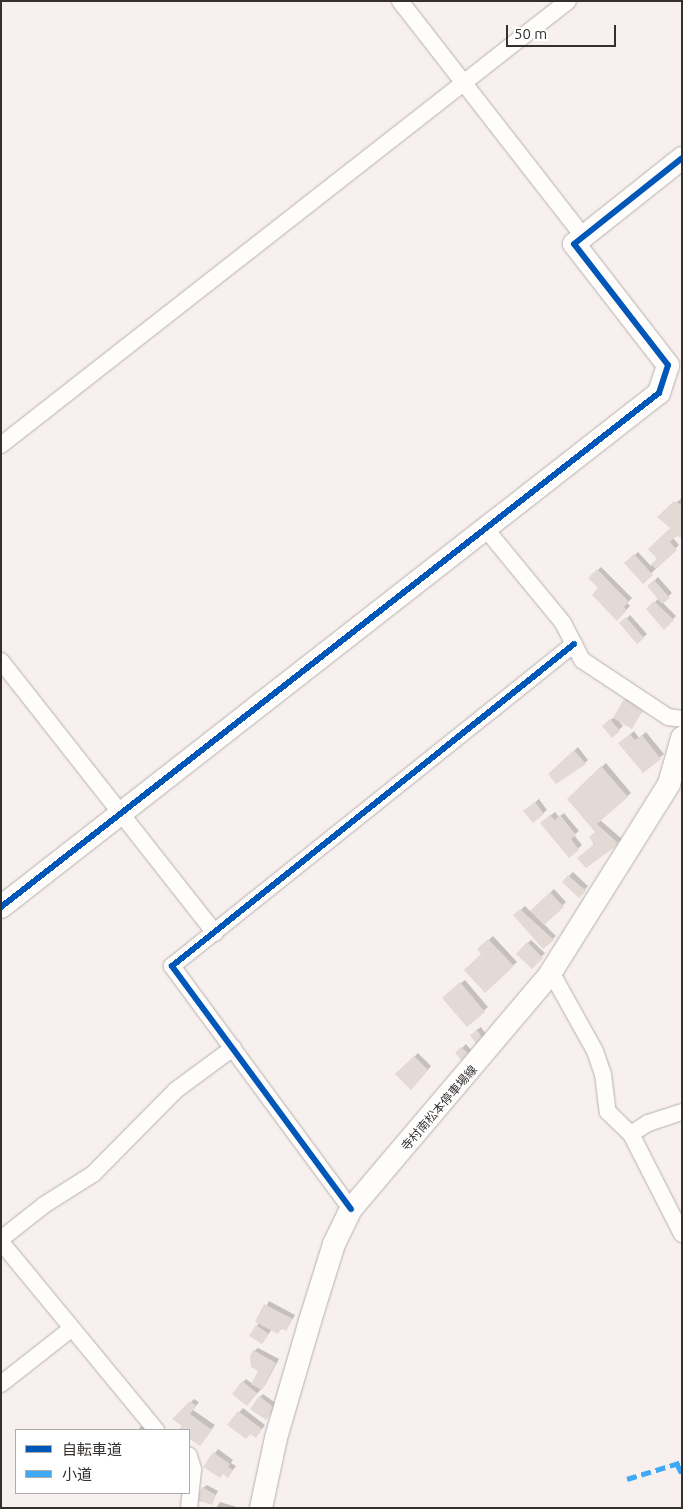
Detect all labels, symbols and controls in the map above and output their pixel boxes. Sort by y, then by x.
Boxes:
scale bar [508,15,618,47]
text: 50 m [514,25,547,42]
street label: 寺村南松本停車場線 [398,1063,480,1153]
legend [15,1429,190,1494]
text: 自転車道 [62,1441,122,1458]
text: 小道 [62,1466,92,1483]

